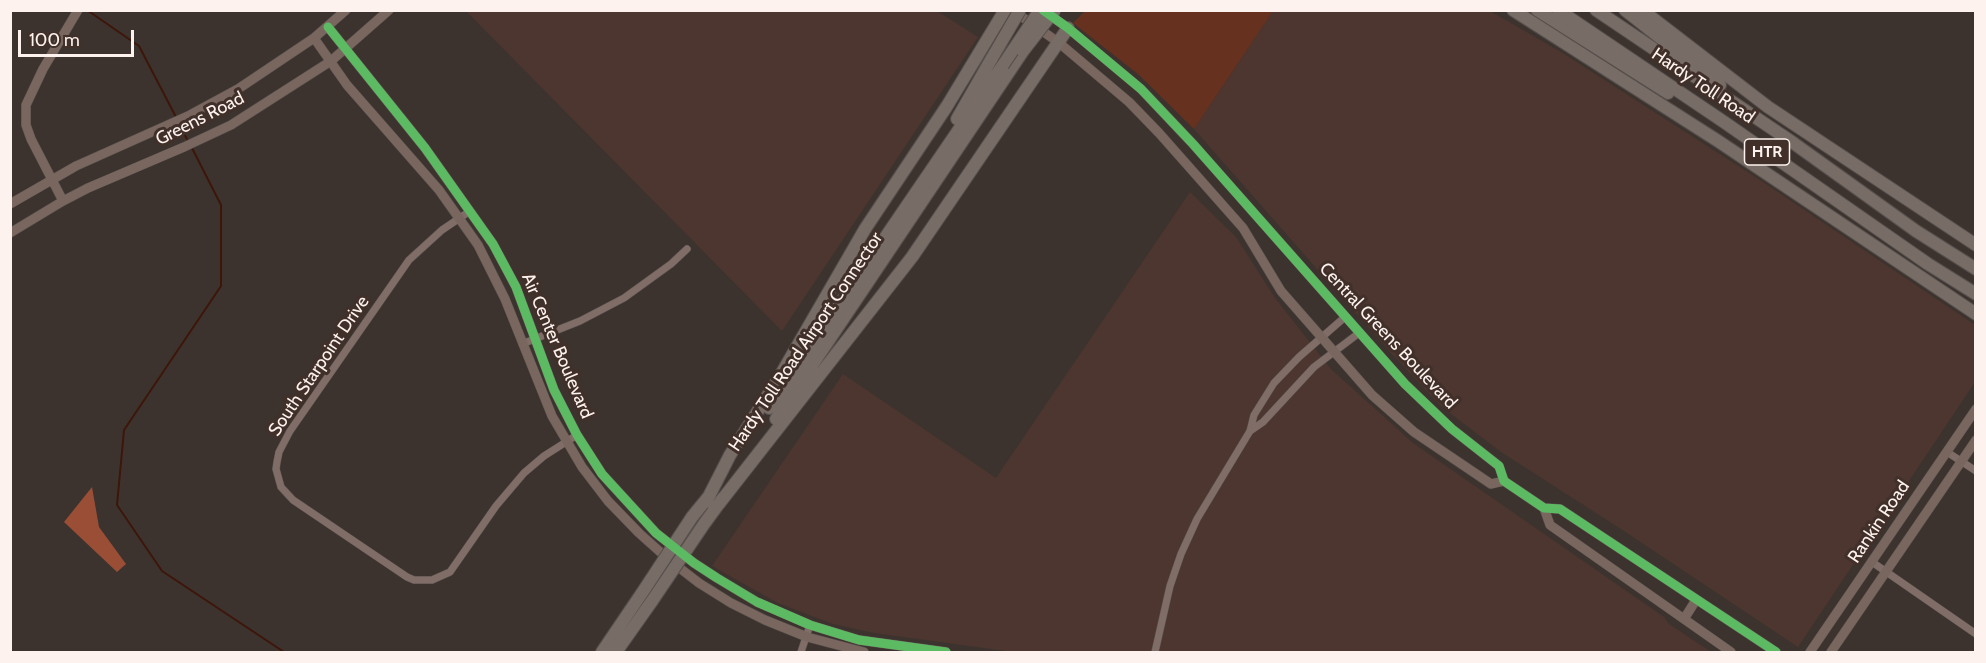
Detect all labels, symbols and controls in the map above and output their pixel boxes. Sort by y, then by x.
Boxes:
scale bar [21,18,136,56]
text: 100 m [29,29,80,51]
street label: Hardy Toll Road [1647,44,1759,128]
street label: Greens Road [152,87,248,151]
road number: HTR [1744,139,1790,165]
street label: Hardy Toll Road Airport Connector [724,228,888,456]
street label: Central Greens Boulevard [1315,258,1461,414]
street label: Air Center Boulevard [517,270,597,422]
street label: South Starpoint Drive [264,292,374,440]
street label: Rankin Road [1844,477,1914,567]

